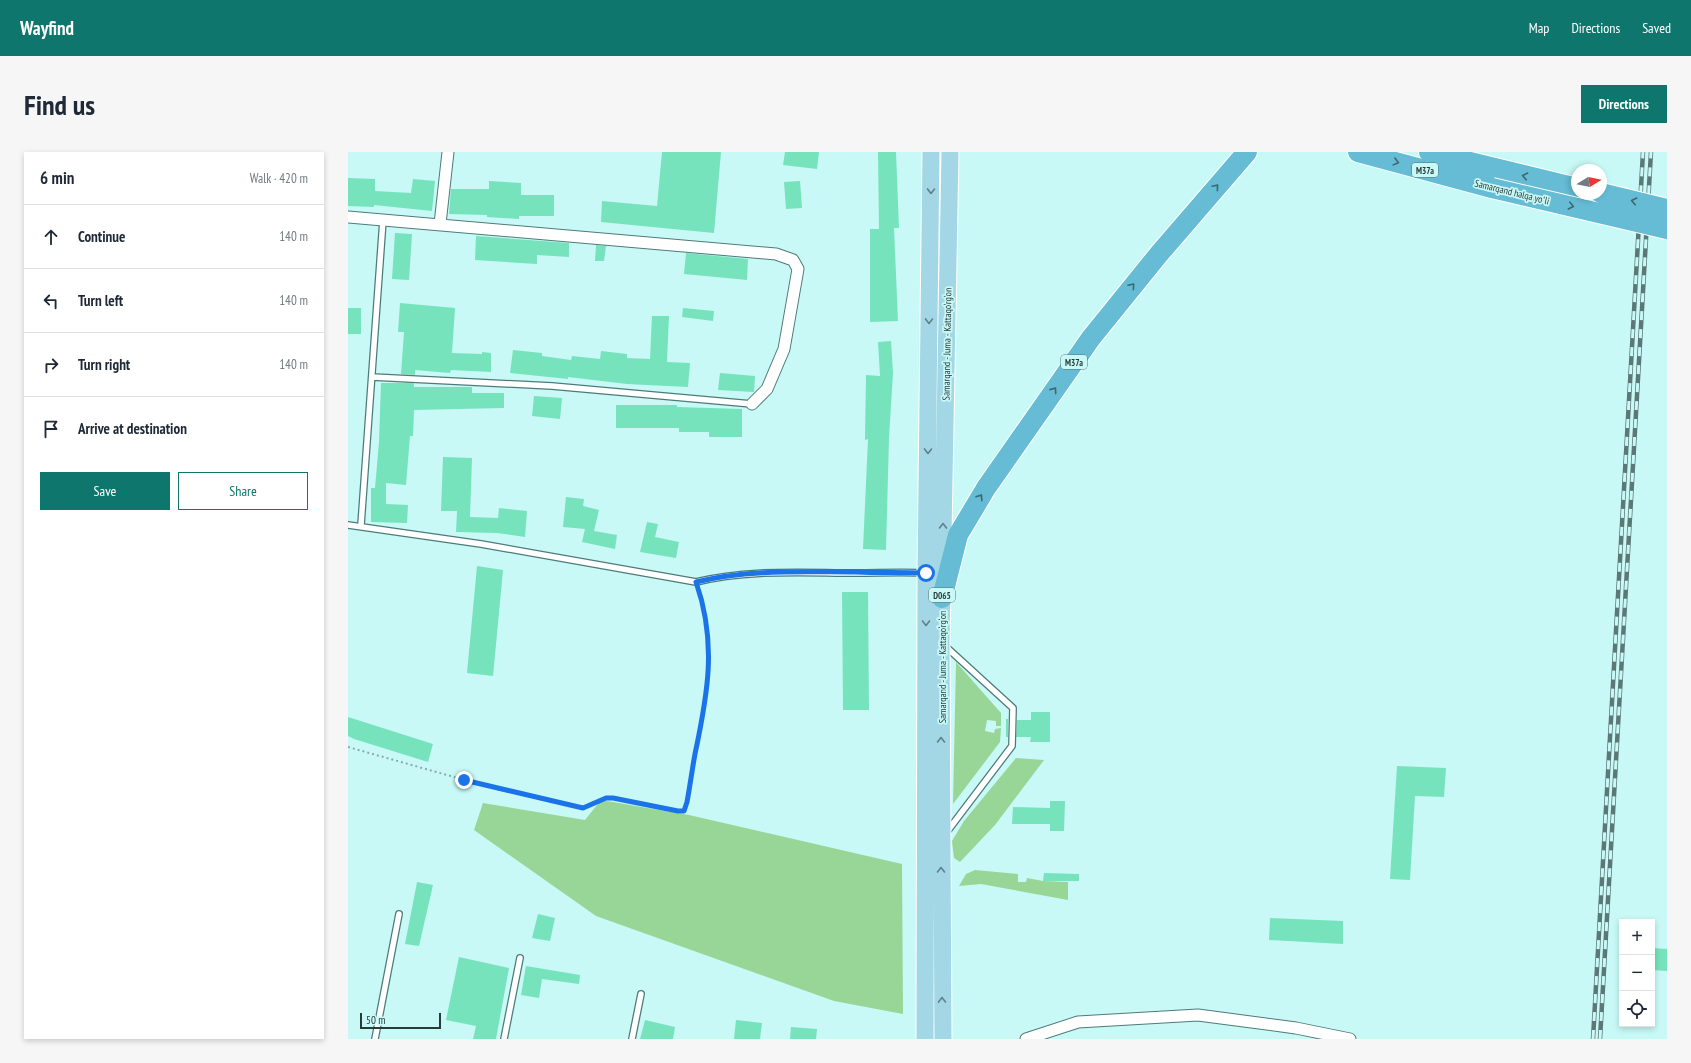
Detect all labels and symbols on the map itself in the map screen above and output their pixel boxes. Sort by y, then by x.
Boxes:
one-way arrow [1392,157,1399,166]
road number: M37a [1412,163,1438,177]
north arrow [1571,164,1607,200]
one-way arrow [1522,172,1529,180]
street label: Samarqand halqa yoʻli [1473,176,1551,208]
one-way arrow [1212,184,1219,192]
one-way arrow [927,188,935,194]
one-way arrow [1631,197,1637,205]
one-way arrow [1568,202,1574,210]
one-way arrow [1128,283,1135,291]
street label: Samarqand - Juma - Kattaqo‘rg‘on [940,288,954,400]
one-way arrow [925,318,933,324]
road number: M37a [1061,355,1087,369]
one-way arrow [1049,387,1057,394]
one-way arrow [924,448,932,454]
one-way arrow [975,494,983,501]
one-way arrow [939,523,947,529]
route start [917,564,935,582]
road number: D065 [929,588,955,602]
street label: Samarqand - Juma - Kattaqo‘rg‘on [936,611,949,723]
one-way arrow [922,620,930,626]
one-way arrow [937,737,945,743]
route end [455,771,473,789]
one-way arrow [937,867,945,873]
one-way arrow [938,997,946,1003]
scale bar [360,1011,441,1030]

